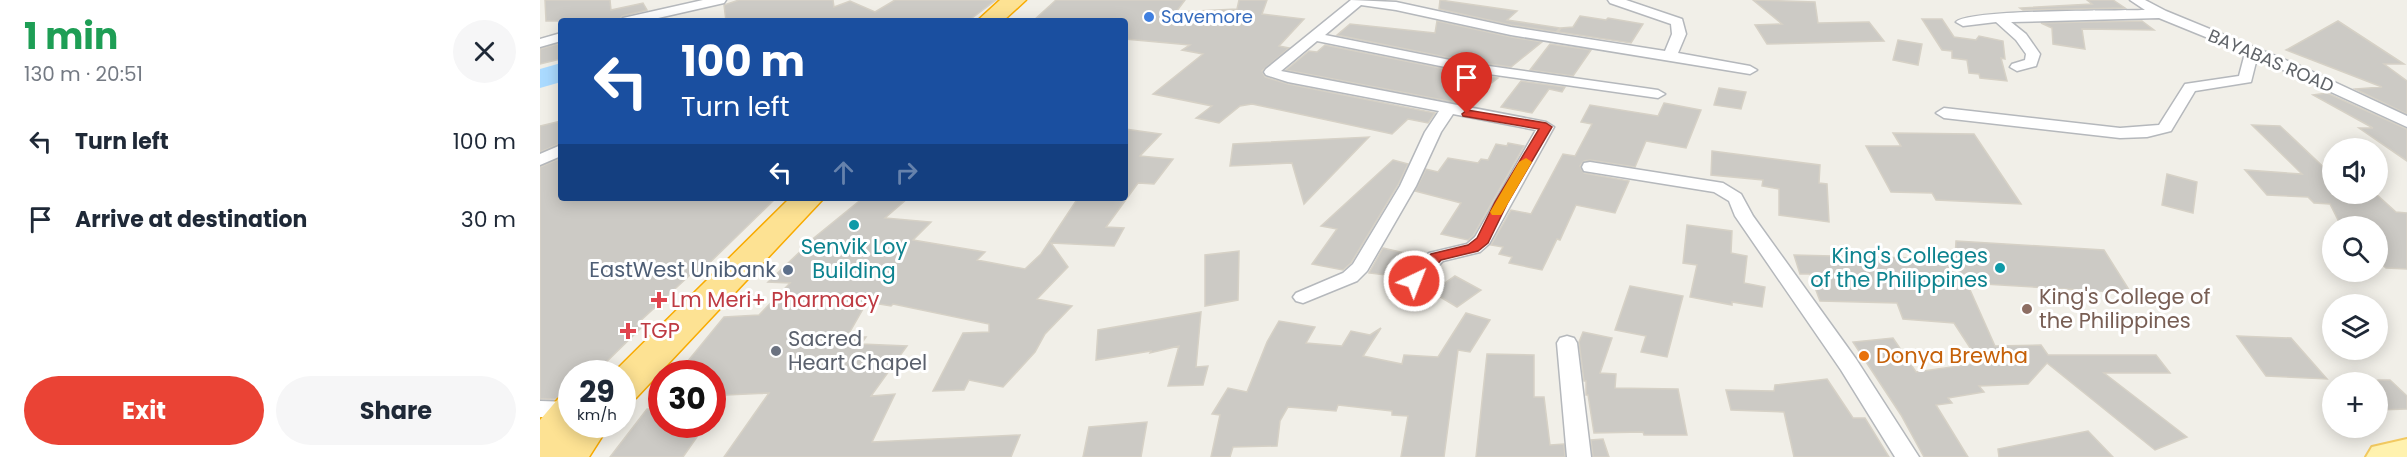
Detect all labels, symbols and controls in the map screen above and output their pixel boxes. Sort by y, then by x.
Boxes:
place label: Savemore [1161,4,1253,29]
marker: Savemore [1142,10,1156,24]
text: 1 min [24,11,118,62]
button: close [453,20,516,83]
street label: BAYABAS ROAD [2204,23,2338,98]
text: 100 m [681,32,805,91]
icon: left [582,42,660,120]
pin [1441,52,1492,114]
text: 130 m · 20:51 [24,60,143,88]
icon: arrive [1450,61,1483,94]
text: Turn left [681,88,790,125]
icon: left [24,125,57,158]
text: Turn left [75,126,169,157]
text: 100 m [453,126,516,157]
map controls [2322,138,2388,438]
button: sound [2322,138,2388,204]
icon: left [764,156,797,189]
icon: ahead [827,156,860,189]
icon: right [890,156,923,189]
icon: arrive [24,203,57,236]
text: Arrive at destination [75,204,307,235]
text: 30 m [461,204,516,235]
button: search [2322,216,2388,282]
marker: Senvik Loy Building [847,218,861,232]
place label: Senvik Loy Building [801,232,907,285]
place label: King's Colleges of the Philippines [1810,241,1988,294]
position arrow [1382,249,1446,313]
place label: EastWest Unibank [589,255,776,284]
marker: King's Colleges of the Philippines [1993,261,2007,275]
marker: EastWest Unibank [781,263,795,277]
place label: King's College of the Philippines [2039,282,2211,335]
place label: Lm Meri+ Pharmacy [671,285,880,314]
marker: Lm Meri+ Pharmacy [652,293,666,307]
button: layers [2322,294,2388,360]
marker: King's College of the Philippines [2020,302,2034,316]
place label: TGP [640,316,680,345]
marker: TGP [621,324,635,338]
place label: Sacred Heart Chapel [788,324,927,377]
place label: Donya Brewha [1876,341,2028,370]
marker: Sacred Heart Chapel [769,344,783,358]
marker: Donya Brewha [1857,349,1871,363]
speed limit sign: 30 [648,360,726,438]
text: 29 [579,370,615,413]
button: + [2322,372,2388,438]
button: Exit [24,376,264,445]
button: Share [276,376,516,445]
text: km/h [577,404,617,425]

